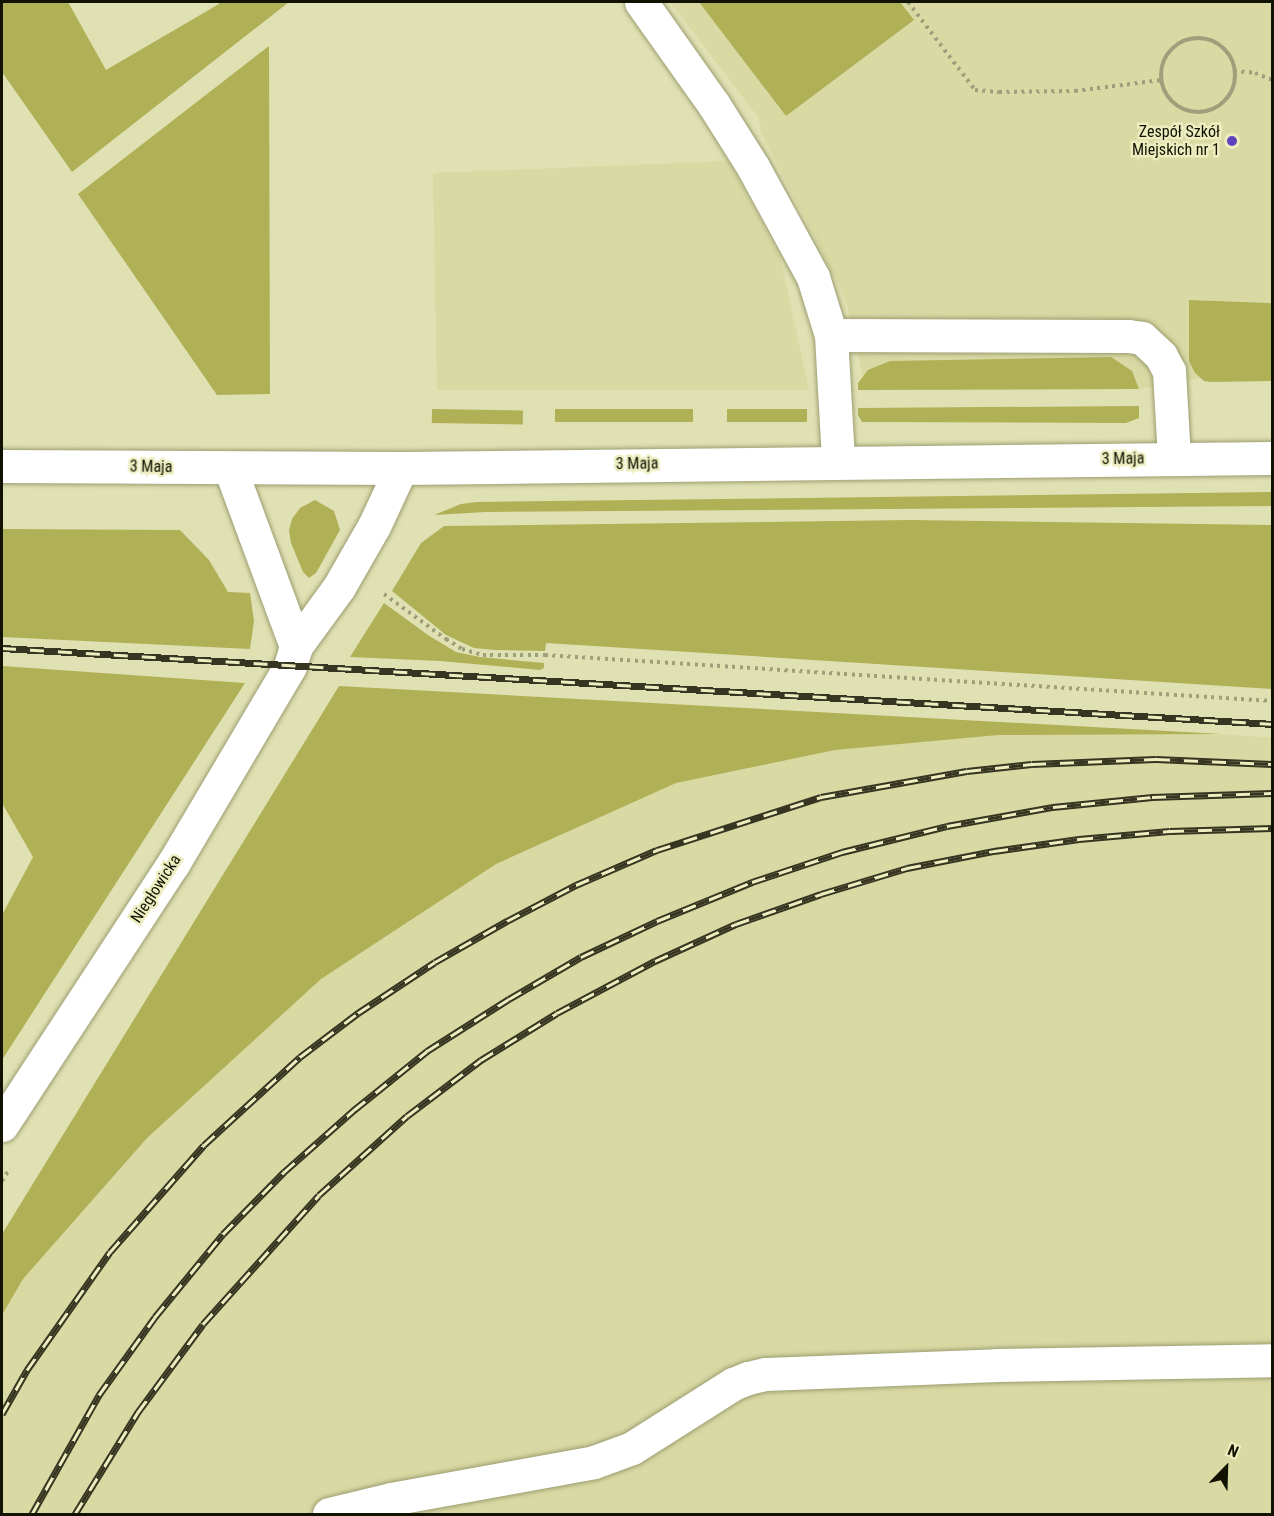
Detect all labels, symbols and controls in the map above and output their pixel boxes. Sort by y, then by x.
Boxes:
place label: Zespół Szkół Miejskich nr 1 [1132,122,1220,160]
marker: Zespół Szkół Miejskich nr 1 [1225,134,1239,148]
street label: 3 Maja [1102,449,1144,469]
street label: 3 Maja [616,454,658,474]
street label: 3 Maja [130,457,172,477]
street label: Niegłowicka [127,851,185,927]
north arrow [1196,1438,1256,1498]
text: N [1225,1440,1241,1462]

